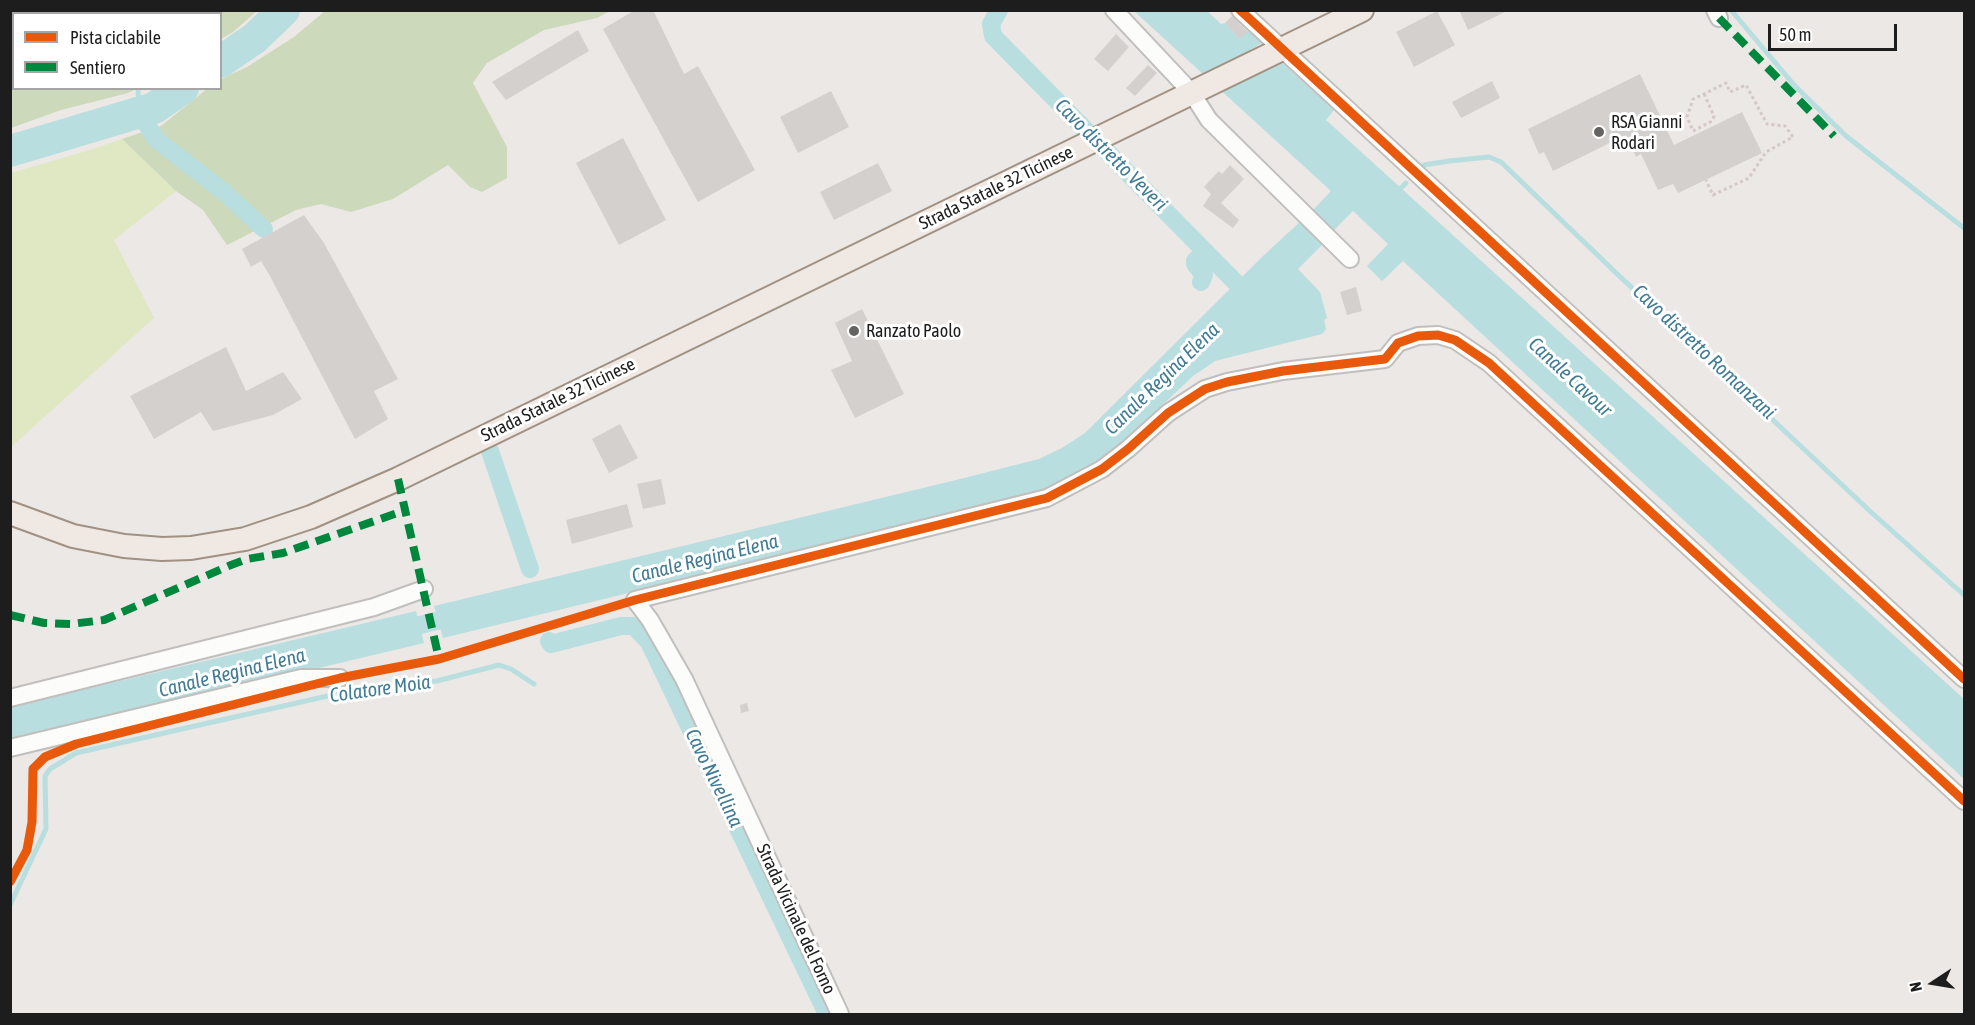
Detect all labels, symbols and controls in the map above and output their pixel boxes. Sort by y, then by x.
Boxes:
legend [12,12,222,90]
scale bar [1771,12,1900,50]
text: 50 m [1779,24,1811,45]
text: Pista ciclabile [70,27,161,48]
text: Sentiero [70,57,126,78]
water label: Cavo distretto Veveri [1050,94,1172,216]
place label: RSA Gianni Rodari [1611,111,1682,154]
marker: RSA Gianni Rodari [1592,125,1606,139]
street label: Strada Statale 32 Ticinese [915,141,1077,235]
water label: Cavo distretto Romanzani [1628,280,1780,424]
water label: Canale Regina Elena [1100,318,1224,440]
place label: Ranzato Paolo [866,320,961,342]
marker: Ranzato Paolo [847,324,861,338]
water label: Canale Cavour [1523,332,1617,422]
street label: Strada Statale 32 Ticinese [477,353,639,447]
water label: Canale Regina Elena [629,529,781,589]
water label: Canale Regina Elena [156,643,308,703]
water label: Colatore Moia [328,670,432,708]
water label: Cavo Nivellina [680,725,748,831]
street label: Strada Vicinale del Forno [752,840,840,998]
north arrow [1903,953,1963,1013]
text: N [1906,980,1925,993]

